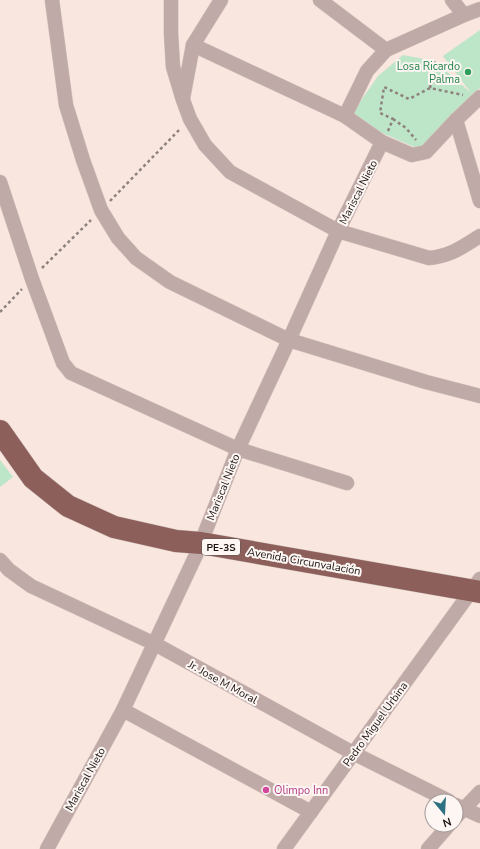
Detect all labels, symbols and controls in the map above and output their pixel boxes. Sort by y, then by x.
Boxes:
place label: Losa Ricardo Palma [397,59,460,87]
marker: Losa Ricardo Palma [463,67,473,77]
street label: Mariscal Nieto [336,157,381,227]
street label: Mariscal Nieto [203,452,244,523]
road number: PE-3S [202,539,240,555]
street label: Avenida Circunvalación [246,544,362,579]
street label: Jr. Jose M Moral [185,657,261,708]
street label: Pedro Miguel Urbina [340,679,411,770]
street label: Mariscal Nieto [62,745,109,814]
place label: Olimpo Inn [274,783,328,798]
marker: Olimpo Inn [261,785,271,795]
north arrow [424,793,464,833]
text: N [441,814,453,830]

